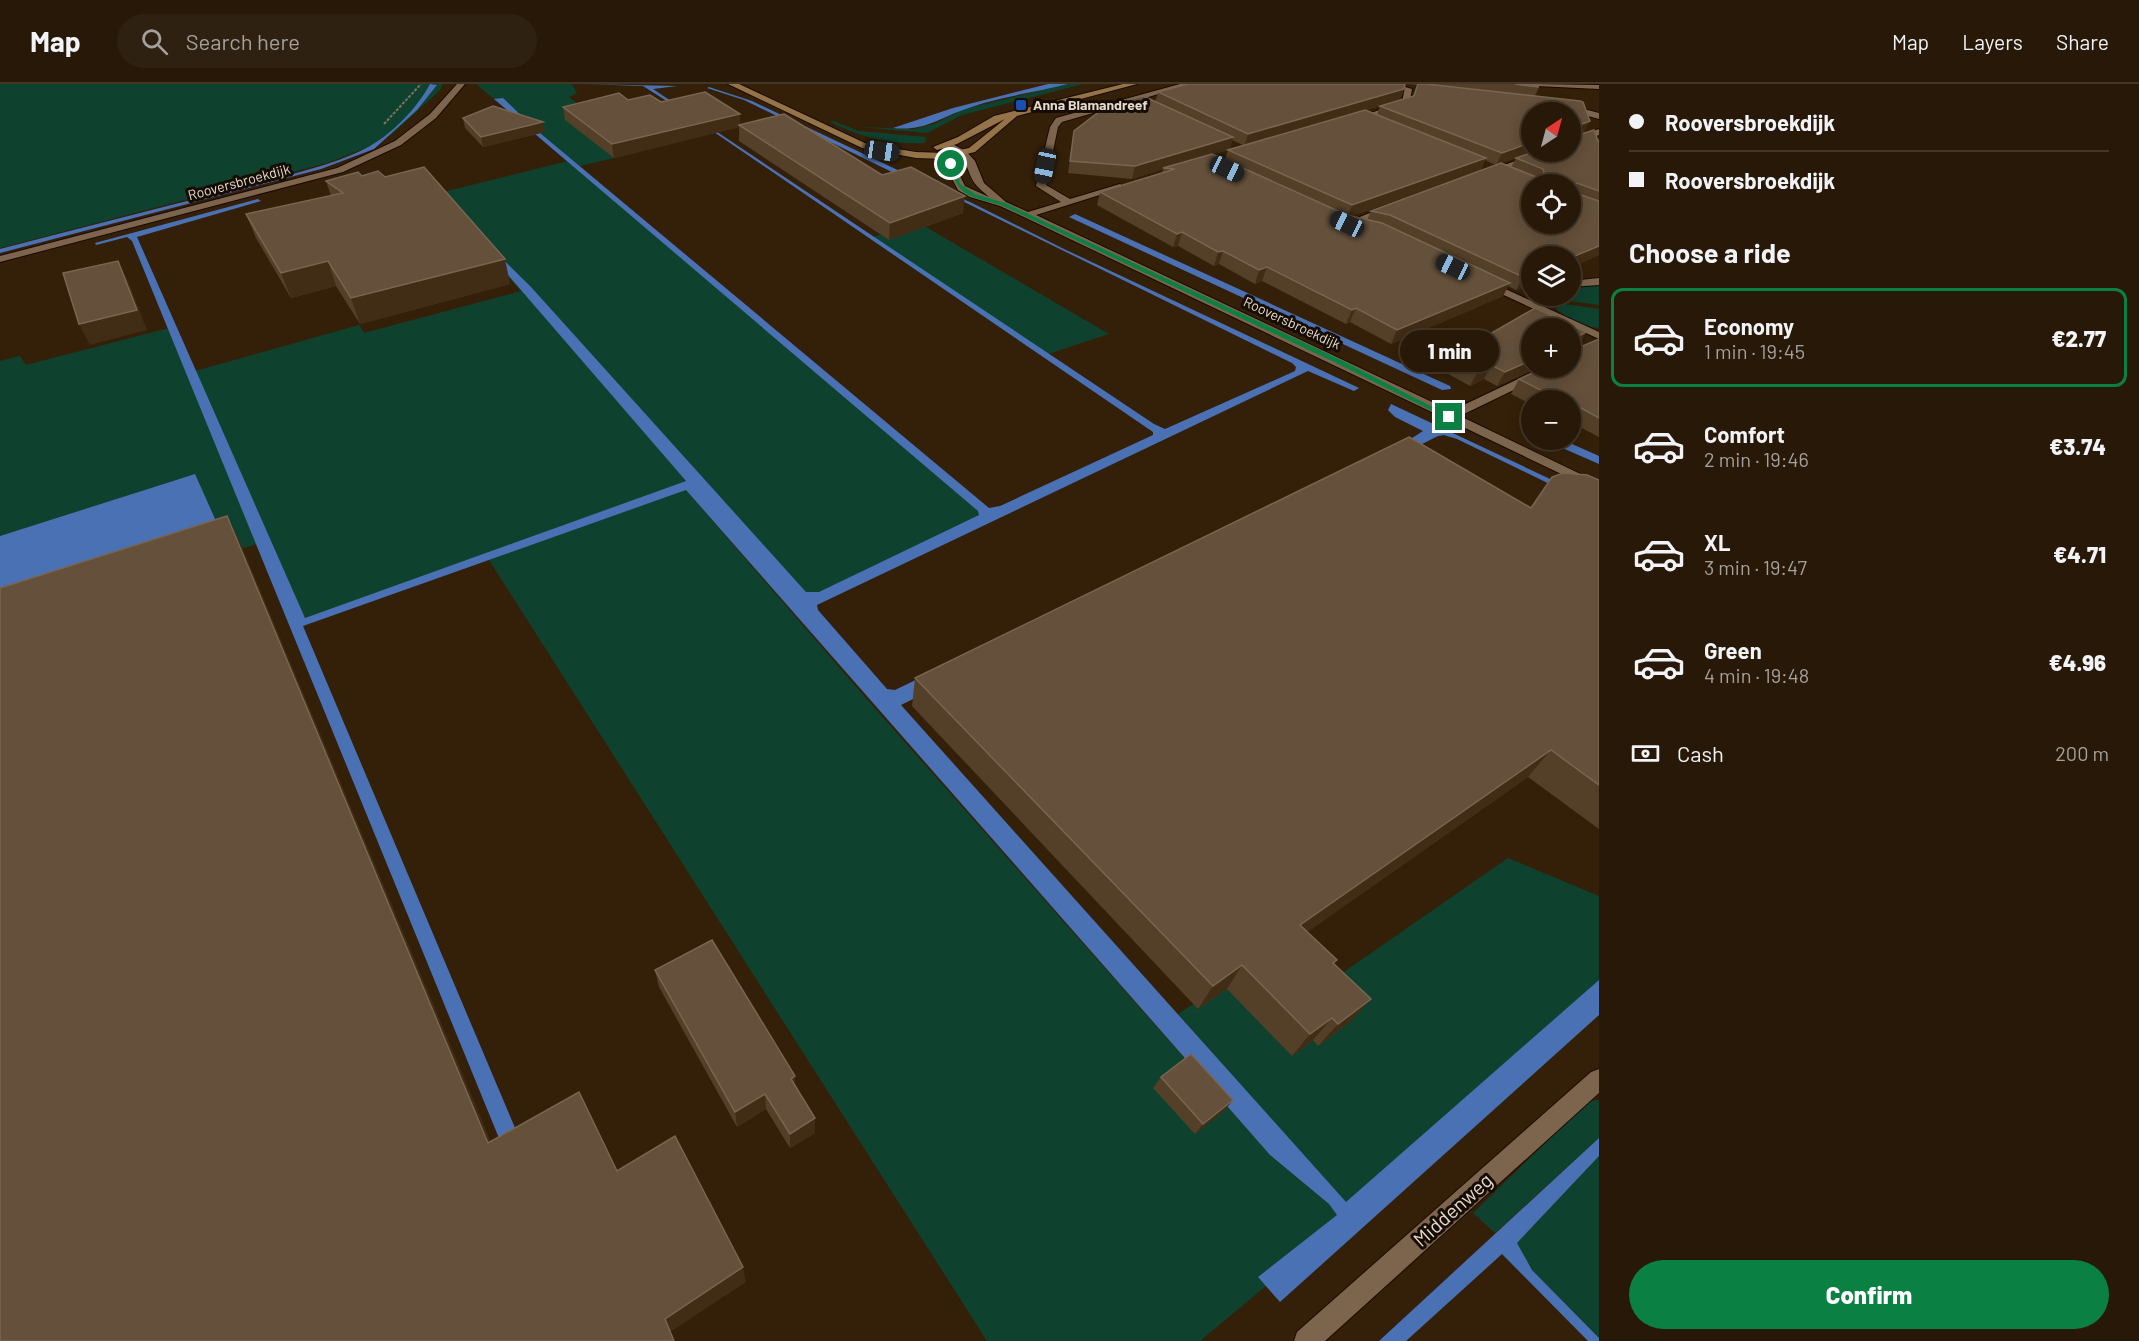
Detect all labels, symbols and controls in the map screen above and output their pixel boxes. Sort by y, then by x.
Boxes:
search box [117,14,537,68]
text: Map [30,24,81,58]
icon: search [138,25,171,58]
text: Search here [186,28,300,54]
text: Map [1892,29,1929,54]
text: Layers [1962,29,2023,54]
text: Share [2056,29,2109,54]
place label: Anna Blamandreef [1033,96,1148,113]
marker: Anna Blamandreef [1014,98,1028,112]
north arrow [1521,102,1581,162]
map controls [1521,102,1581,450]
text: Rooversbroekdijk [1665,109,1835,135]
car [863,140,901,162]
car [1032,147,1058,185]
route start [937,150,964,177]
car [1207,153,1247,185]
street label: Rooversbroekdijk [186,160,292,203]
text: Rooversbroekdijk [1665,167,1835,193]
button: locate [1521,174,1581,234]
car [1327,208,1367,240]
text: Choose a ride [1629,236,1791,268]
button: layers [1521,246,1581,306]
car [1433,251,1473,283]
street label: Rooversbroekdijk [1241,293,1344,353]
icon: car [1632,311,1686,365]
text: Economy [1704,313,1794,339]
button: + [1521,318,1581,378]
text: €2.77 [2052,325,2106,351]
callout: 1 min [1400,330,1498,372]
text: 1 min [1428,339,1471,363]
text: 1 min · 19:45 [1704,339,1805,363]
button: − [1521,390,1581,450]
route end [1435,403,1462,430]
icon: car [1632,419,1686,473]
text: Comfort [1704,421,1785,447]
text: €3.74 [2049,433,2106,459]
text: 2 min · 19:46 [1704,447,1809,471]
icon: car [1632,527,1686,581]
text: XL [1704,529,1730,555]
text: €4.71 [2053,541,2106,567]
text: 3 min · 19:47 [1704,555,1807,579]
icon: car [1632,635,1686,689]
text: Green [1704,637,1762,663]
text: €4.96 [2049,649,2106,675]
text: 4 min · 19:48 [1704,663,1809,687]
icon: cash [1629,737,1662,770]
text: Cash [1677,740,1724,766]
text: 200 m [2055,741,2109,765]
street label: Middenweg [1408,1168,1497,1251]
button: Confirm [1629,1260,2109,1329]

